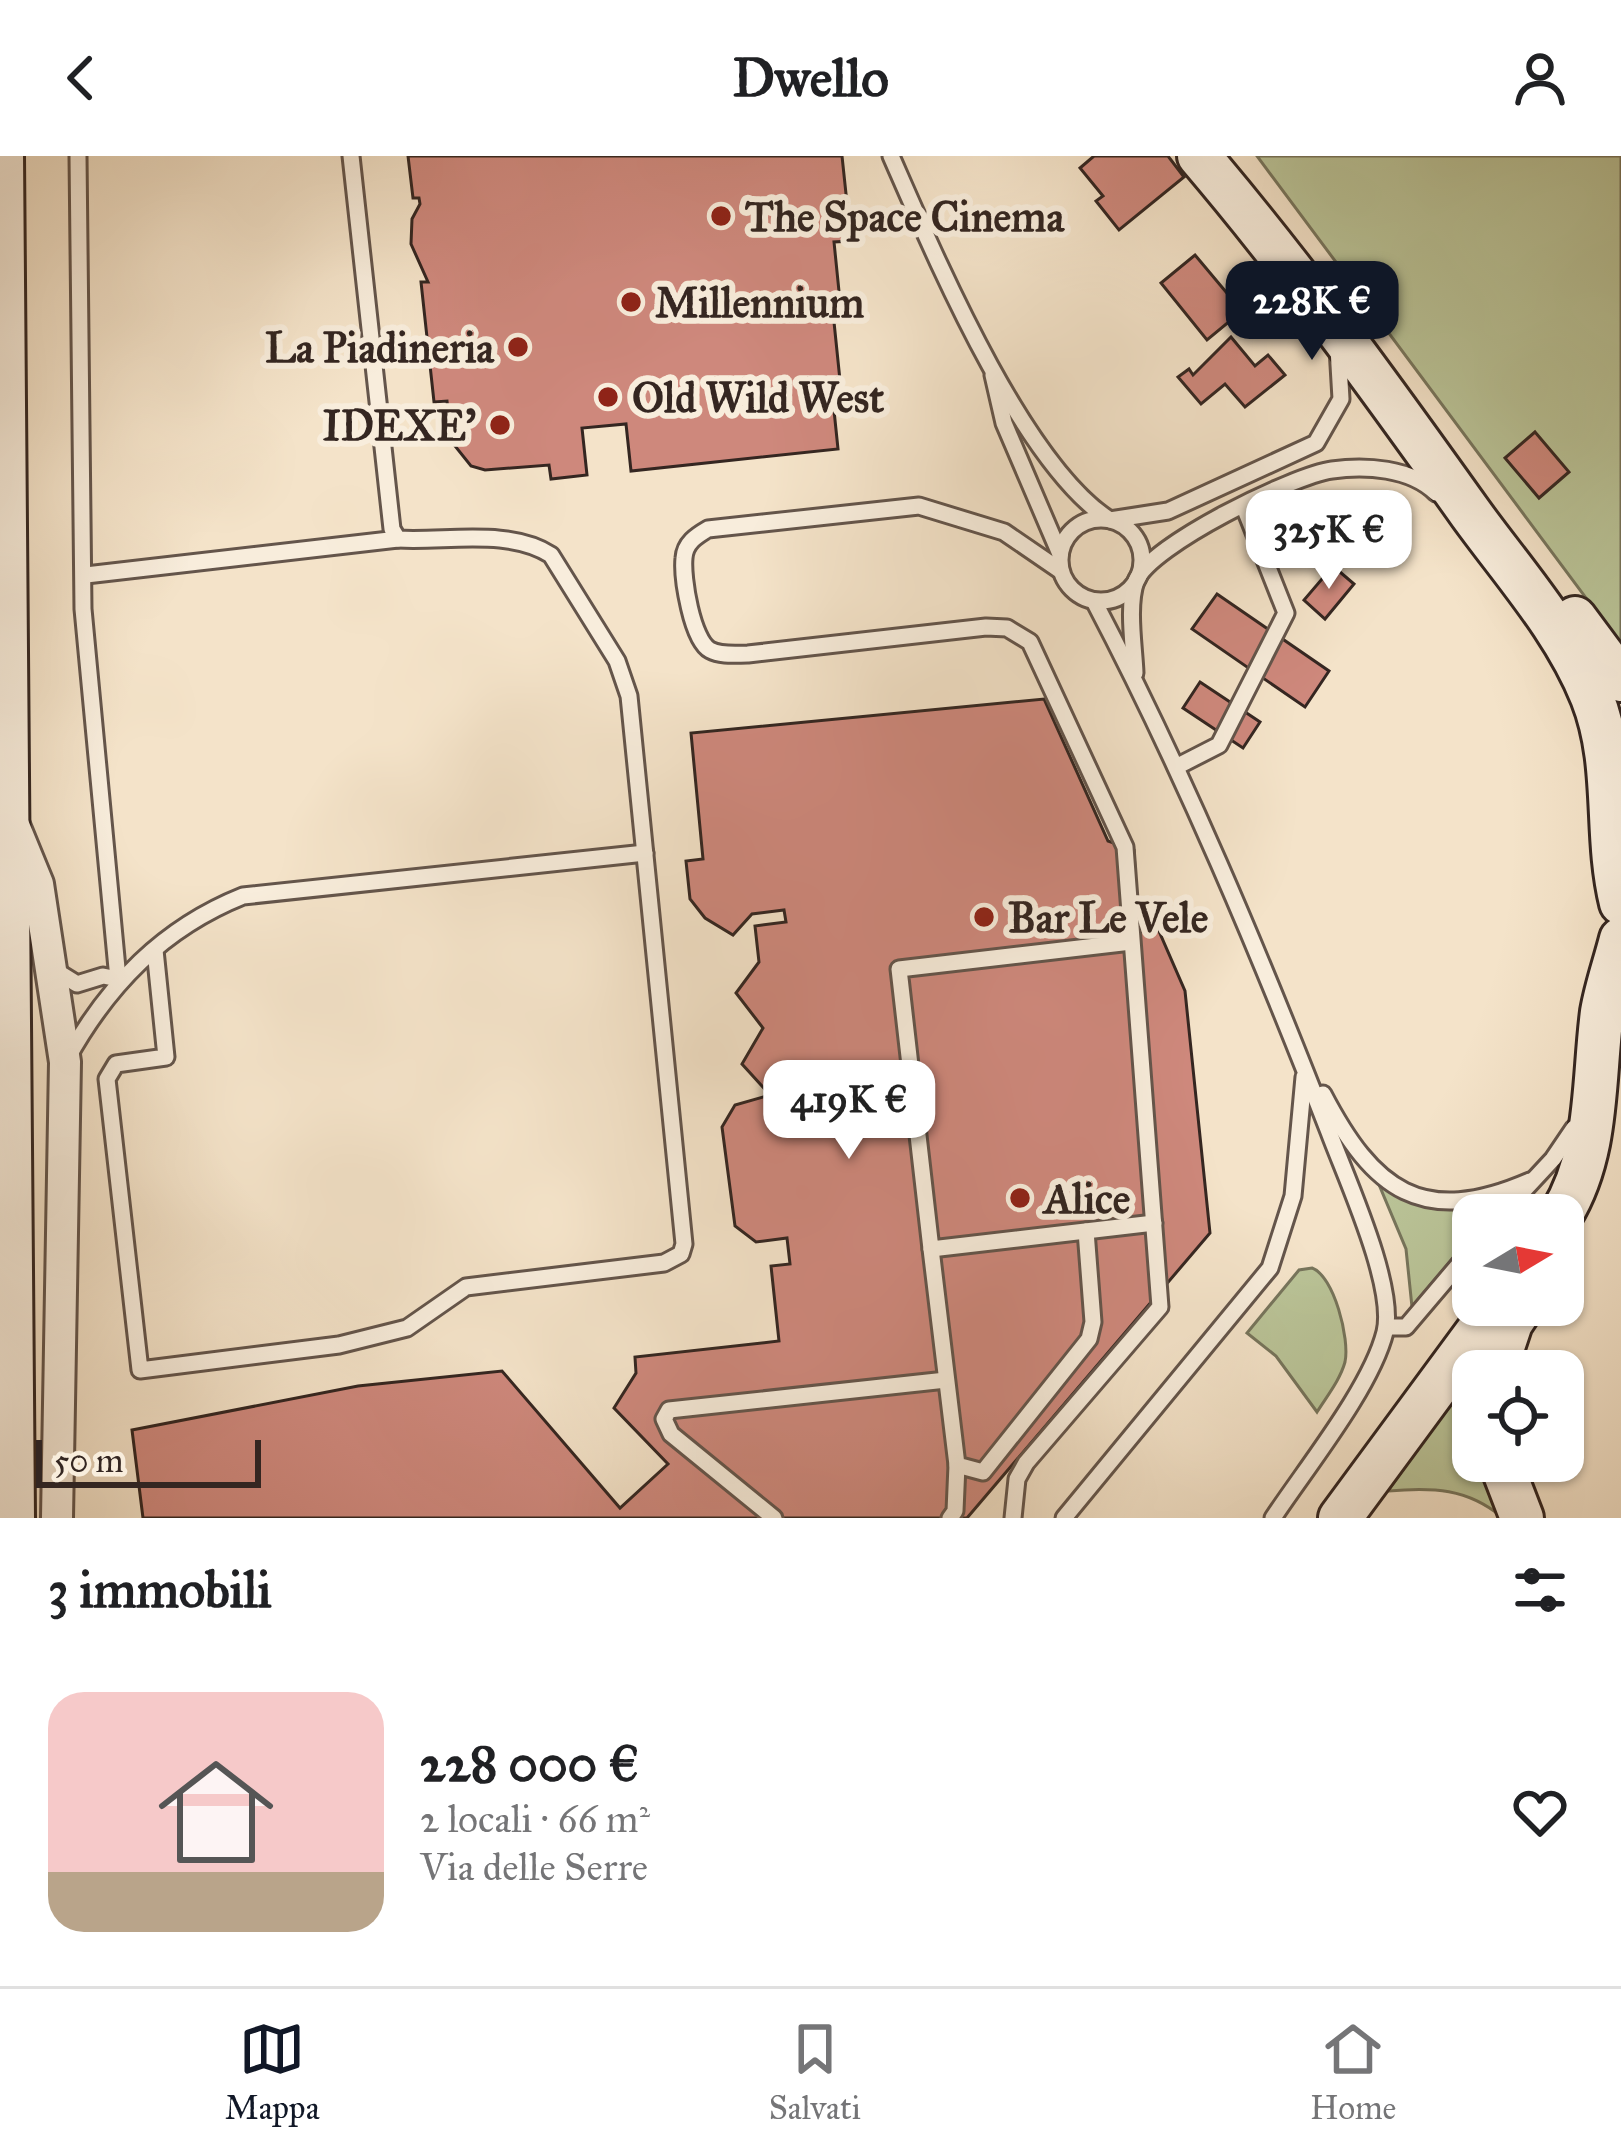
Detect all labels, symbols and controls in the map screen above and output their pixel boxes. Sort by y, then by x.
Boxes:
icon: back [48,45,114,111]
text: Dwello [732,45,889,111]
icon: person [1507,45,1573,111]
place label: The Space Cinema [745,191,1065,243]
marker: The Space Cinema [708,203,734,229]
pin: 228K € [1214,261,1410,363]
text: 228K € [1253,276,1371,324]
place label: Millennium [655,277,865,329]
marker: Millennium [618,289,644,315]
place label: La Piadineria [265,322,495,374]
marker: La Piadineria [505,334,531,360]
place label: Old Wild West [632,372,884,424]
marker: Old Wild West [595,384,621,410]
place label: IDEXE' [323,400,476,452]
marker: IDEXE' [487,412,513,438]
pin: 325K € [1231,490,1427,592]
text: 325K € [1273,505,1385,553]
place label: Bar Le Vele [1008,892,1208,944]
marker: Bar Le Vele [971,904,997,930]
pin: 419K € [751,1060,947,1162]
text: 419K € [790,1075,908,1123]
place label: Alice [1041,1173,1130,1225]
marker: Alice [1007,1185,1033,1211]
north arrow [1452,1194,1584,1326]
map controls [1452,1194,1584,1482]
button: locate [1452,1350,1584,1482]
scale bar [36,1434,261,1487]
text: 50 m [54,1441,123,1481]
icon: filters [1507,1557,1573,1623]
text: 3 immobili [48,1559,271,1621]
text: 228 000 € [420,1733,639,1795]
icon: home [144,1740,288,1884]
icon: heart [1507,1779,1573,1845]
text: 2 locali · 66 m² [420,1795,650,1843]
text: Via delle Serre [420,1843,648,1891]
tab: Mappa [225,2016,320,2128]
tab: Salvati [769,2016,861,2128]
tab: Home [1310,2016,1396,2128]

